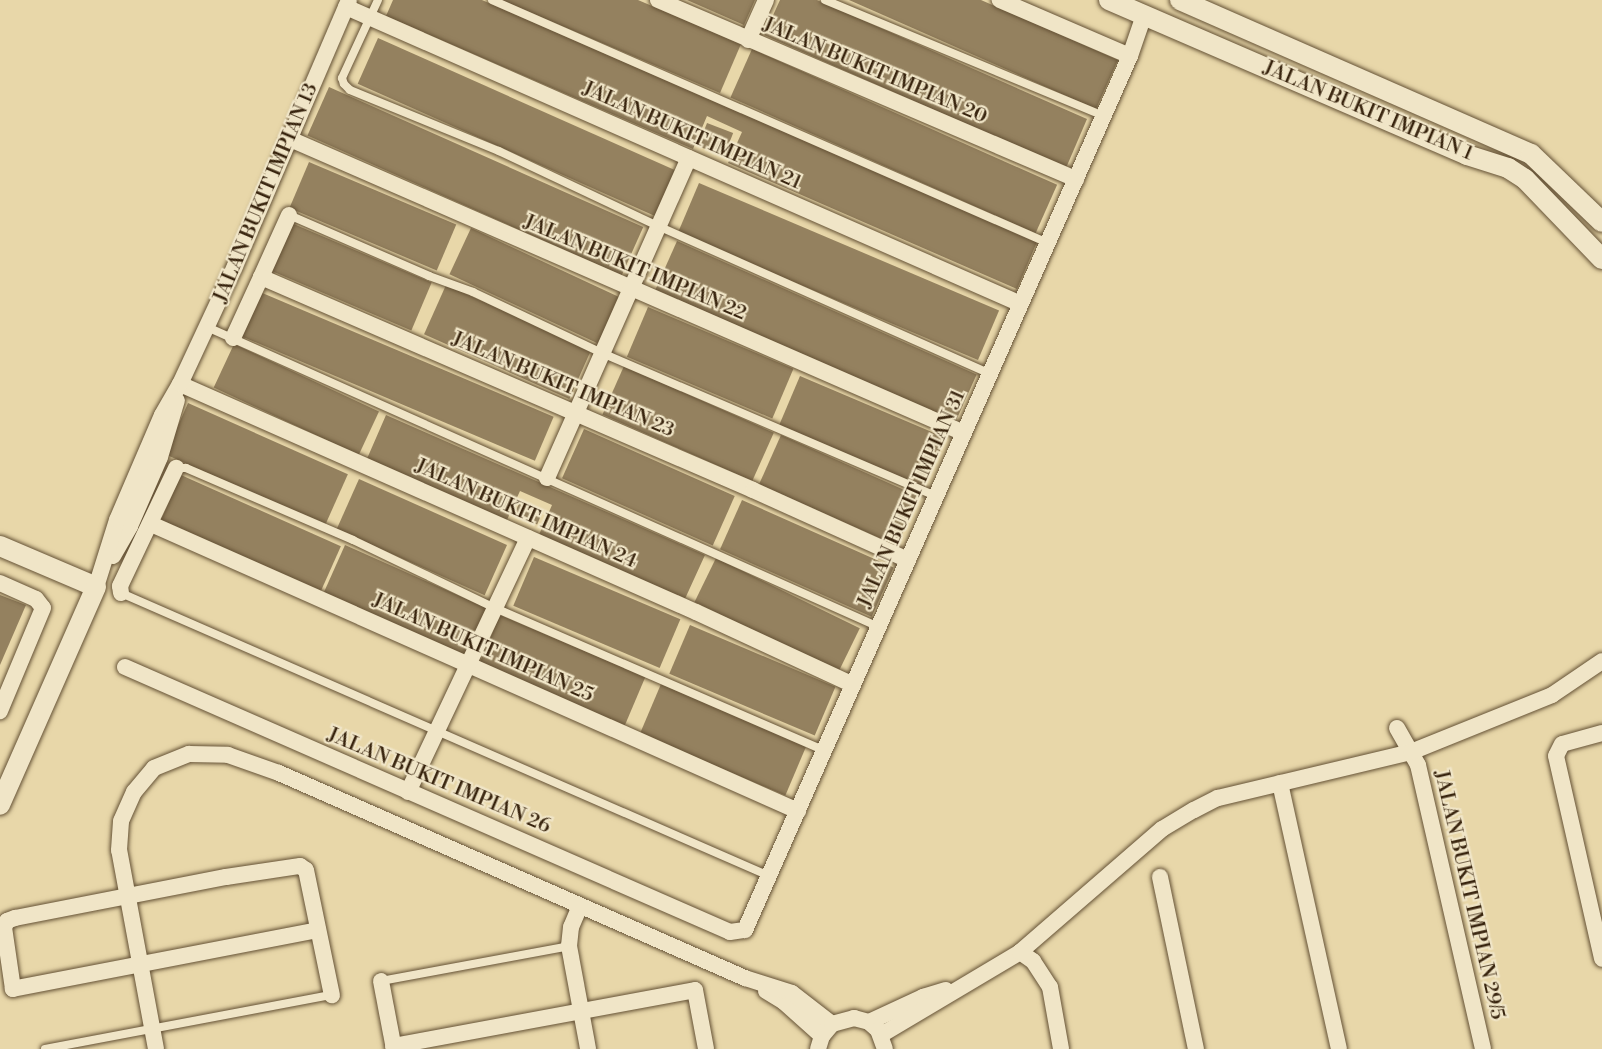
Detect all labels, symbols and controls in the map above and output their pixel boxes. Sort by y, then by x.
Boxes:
street label: JALAN BUKIT IMPIAN 20 [759,13,991,129]
street label: JALAN BUKIT IMPIAN 1 [1260,56,1476,166]
street label: JALAN BUKIT IMPIAN 21 [579,77,805,195]
street label: JALAN BUKIT IMPIAN 13 [209,80,323,306]
street label: JALAN BUKIT IMPIAN 22 [520,210,750,326]
street label: JALAN BUKIT IMPIAN 23 [448,327,678,443]
street label: JALAN BUKIT IMPIAN 31 [853,386,971,612]
street label: JALAN BUKIT IMPIAN 24 [411,454,641,574]
street label: JALAN BUKIT IMPIAN 25 [369,588,597,708]
street label: JALAN BUKIT IMPIAN 26 [324,723,554,839]
street label: JALAN BUKIT IMPIAN 29/5 [1429,768,1509,1022]

